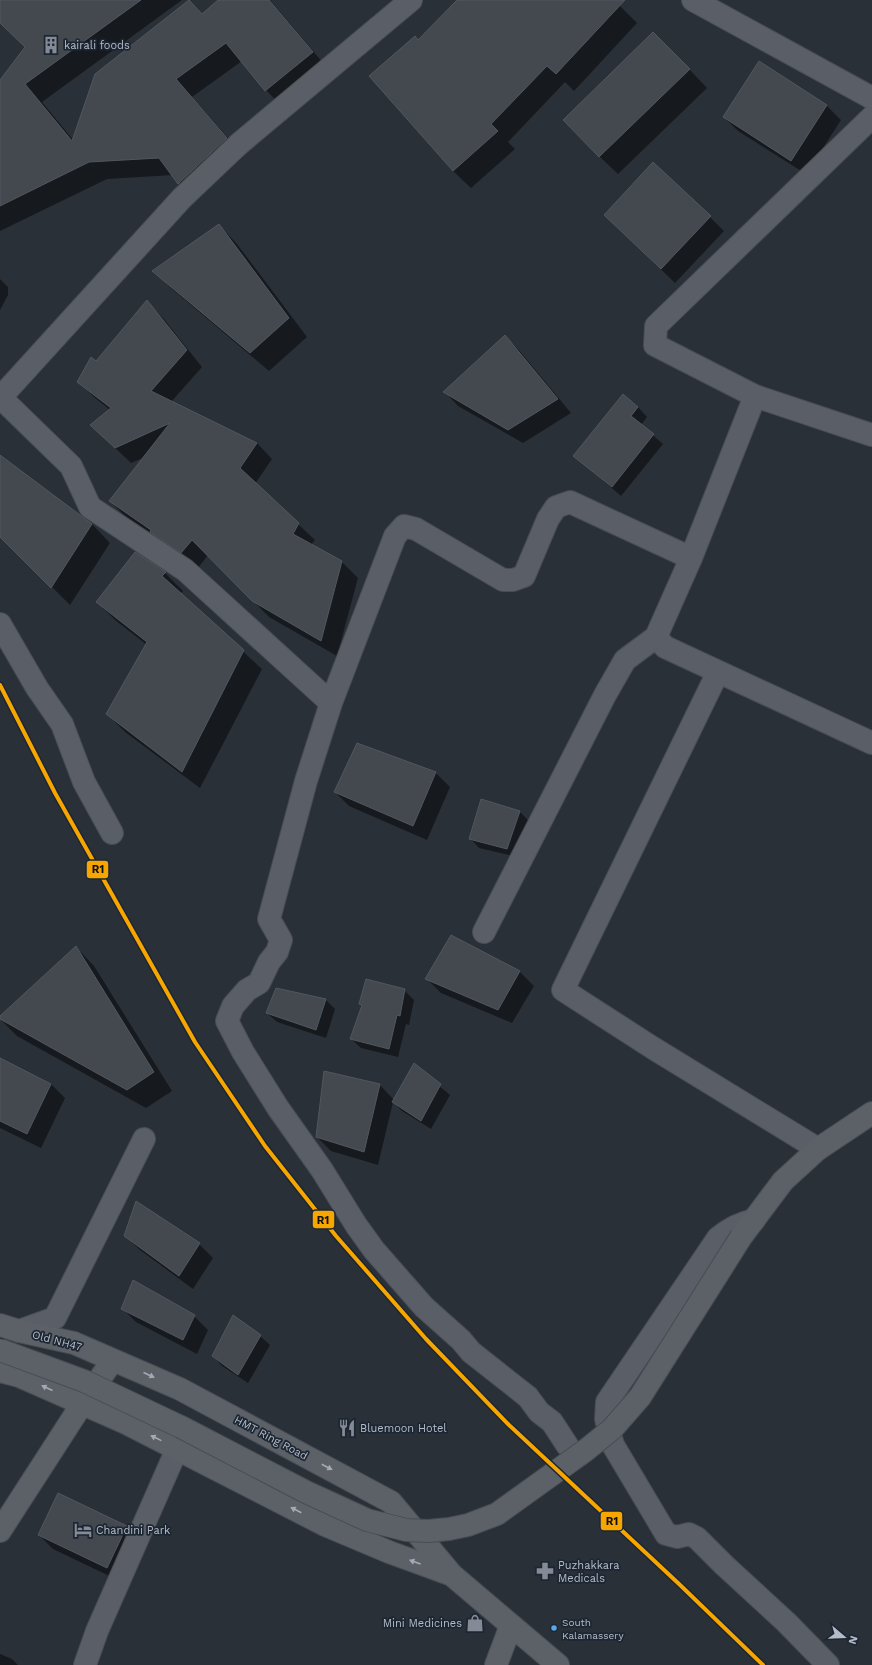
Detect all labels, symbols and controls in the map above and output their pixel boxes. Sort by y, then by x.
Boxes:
building icon: kairali foods [41,35,61,55]
place label: kairali foods [64,39,130,52]
line badge: R1 [86,860,109,879]
text: R1 [92,863,104,876]
line badge: R1 [312,1210,335,1229]
text: R1 [317,1214,329,1227]
street label: Old NH47 [31,1328,83,1354]
one-way arrow [144,1372,155,1378]
one-way arrow [41,1385,52,1391]
street label: HMT Ring Road [232,1413,310,1463]
restaurant icon: Bluemoon Hotel [337,1418,357,1438]
place label: Bluemoon Hotel [360,1422,447,1435]
one-way arrow [150,1435,161,1441]
one-way arrow [321,1464,332,1471]
one-way arrow [290,1507,302,1513]
line badge: R1 [600,1511,623,1531]
text: R1 [606,1515,618,1528]
hotel icon: Chandini Park [73,1520,93,1540]
place label: Chandini Park [96,1524,170,1537]
one-way arrow [409,1558,421,1564]
place label: Puzhakkara Medicals [558,1559,620,1585]
pharmacy icon: Puzhakkara Medicals [535,1561,555,1581]
shop icon: Mini Medicines [465,1613,485,1633]
place label: Mini Medicines [383,1617,462,1630]
place label: South Kalamassery [562,1617,624,1641]
north arrow [824,1617,864,1657]
marker: South Kalamassery [549,1623,559,1633]
text: N [846,1634,860,1646]

